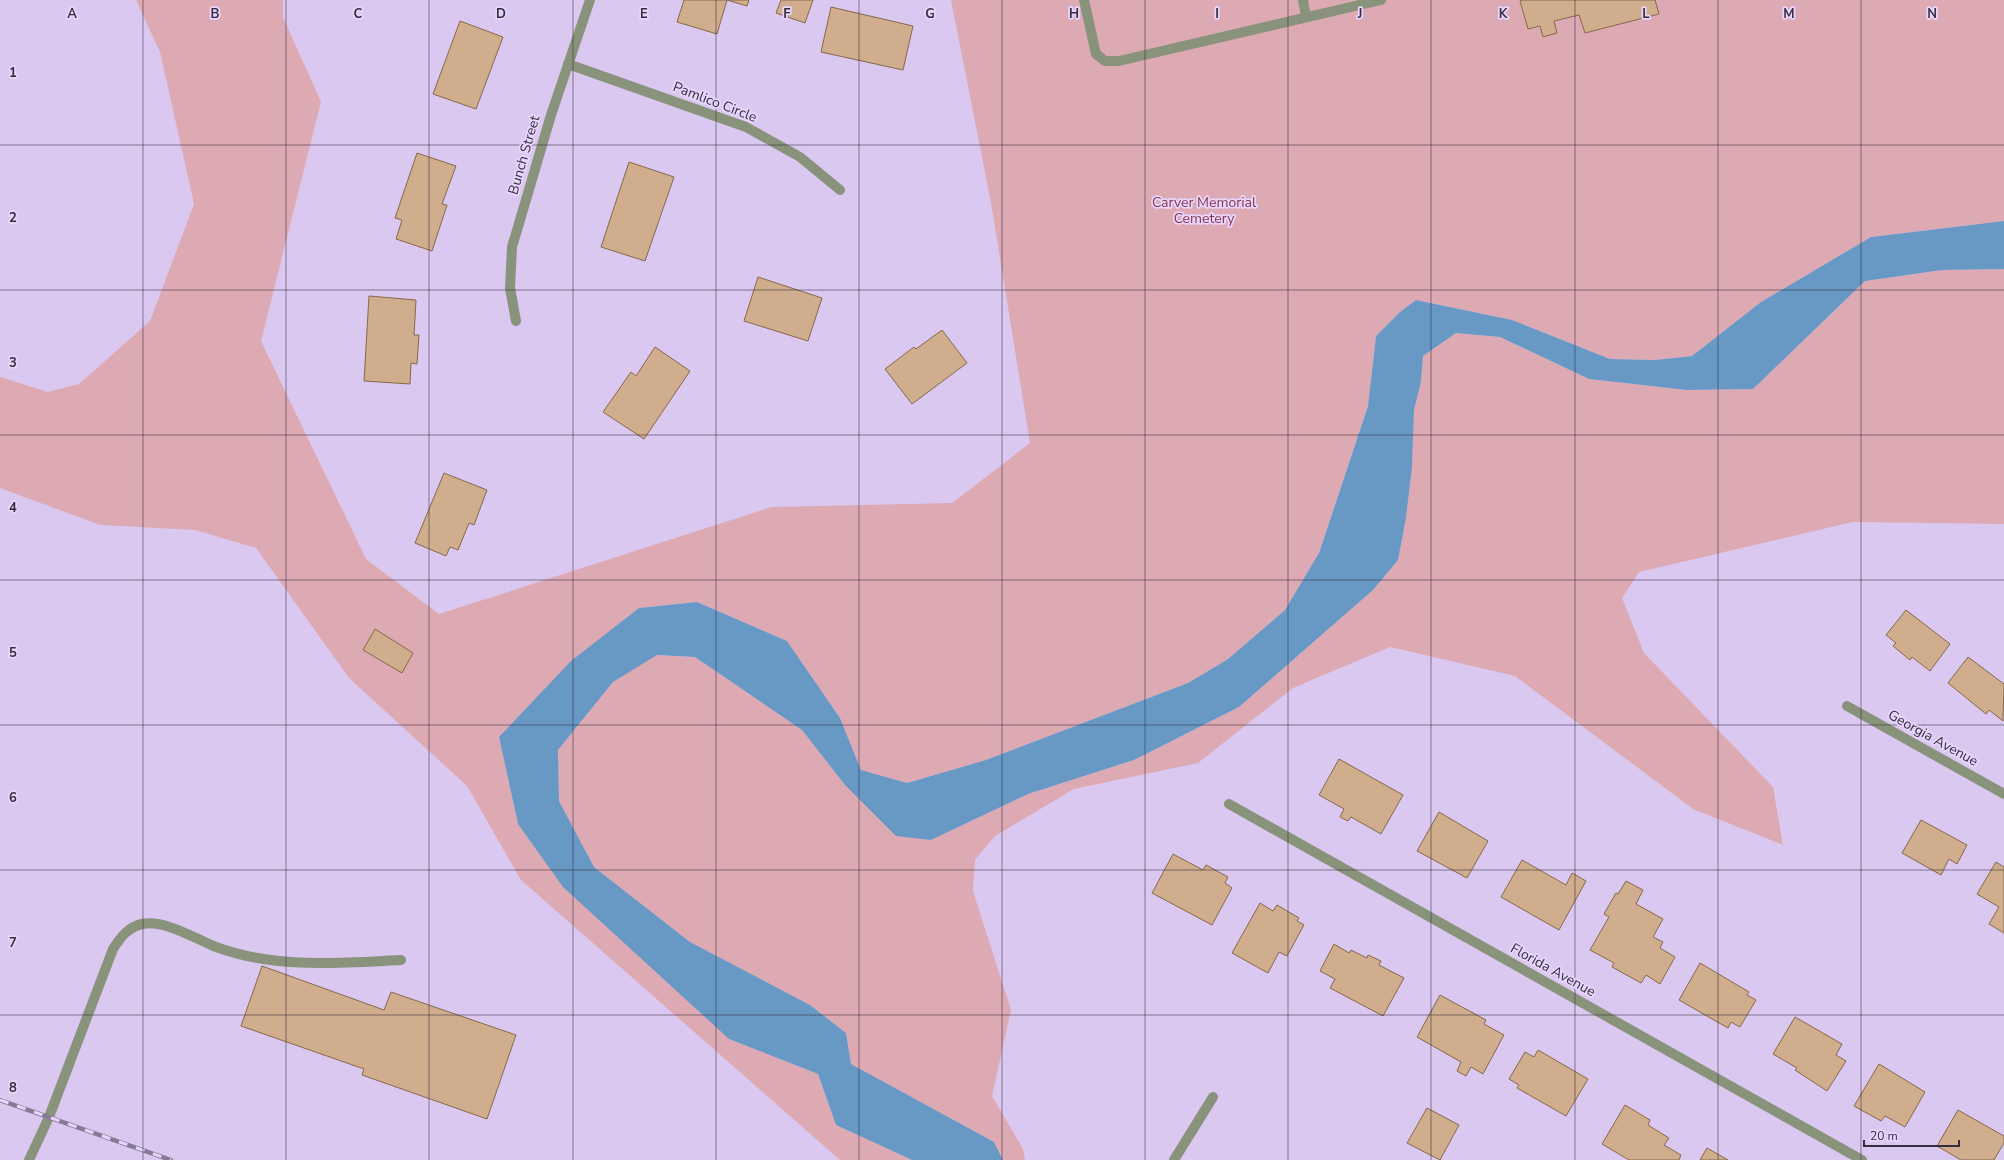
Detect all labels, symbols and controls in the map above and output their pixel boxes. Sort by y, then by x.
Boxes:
text: A [67,5,77,23]
text: B [211,5,220,23]
text: C [354,5,363,23]
text: D [496,5,506,23]
text: E [640,5,648,23]
text: F [783,5,791,23]
text: G [925,5,935,23]
text: H [1069,5,1079,23]
text: I [1215,5,1219,23]
text: J [1357,5,1362,23]
text: K [1499,5,1508,23]
text: L [1642,5,1650,23]
text: M [1783,5,1795,23]
text: N [1927,5,1937,23]
text: 1 [9,64,17,82]
street label: Pamlico Circle [670,77,760,127]
street label: Bunch Street [504,113,544,197]
park label: Carver Memorial Cemetery [1152,193,1257,228]
text: 2 [9,209,17,227]
text: 3 [9,354,17,372]
text: 4 [9,499,17,517]
text: 5 [9,644,17,662]
street label: Georgia Avenue [1884,705,1982,771]
text: 6 [9,789,17,807]
text: 7 [9,934,17,952]
street label: Florida Avenue [1507,939,1599,1001]
text: 8 [9,1079,17,1097]
scale bar [1864,1122,1959,1148]
text: 20 m [1870,1128,1898,1144]

